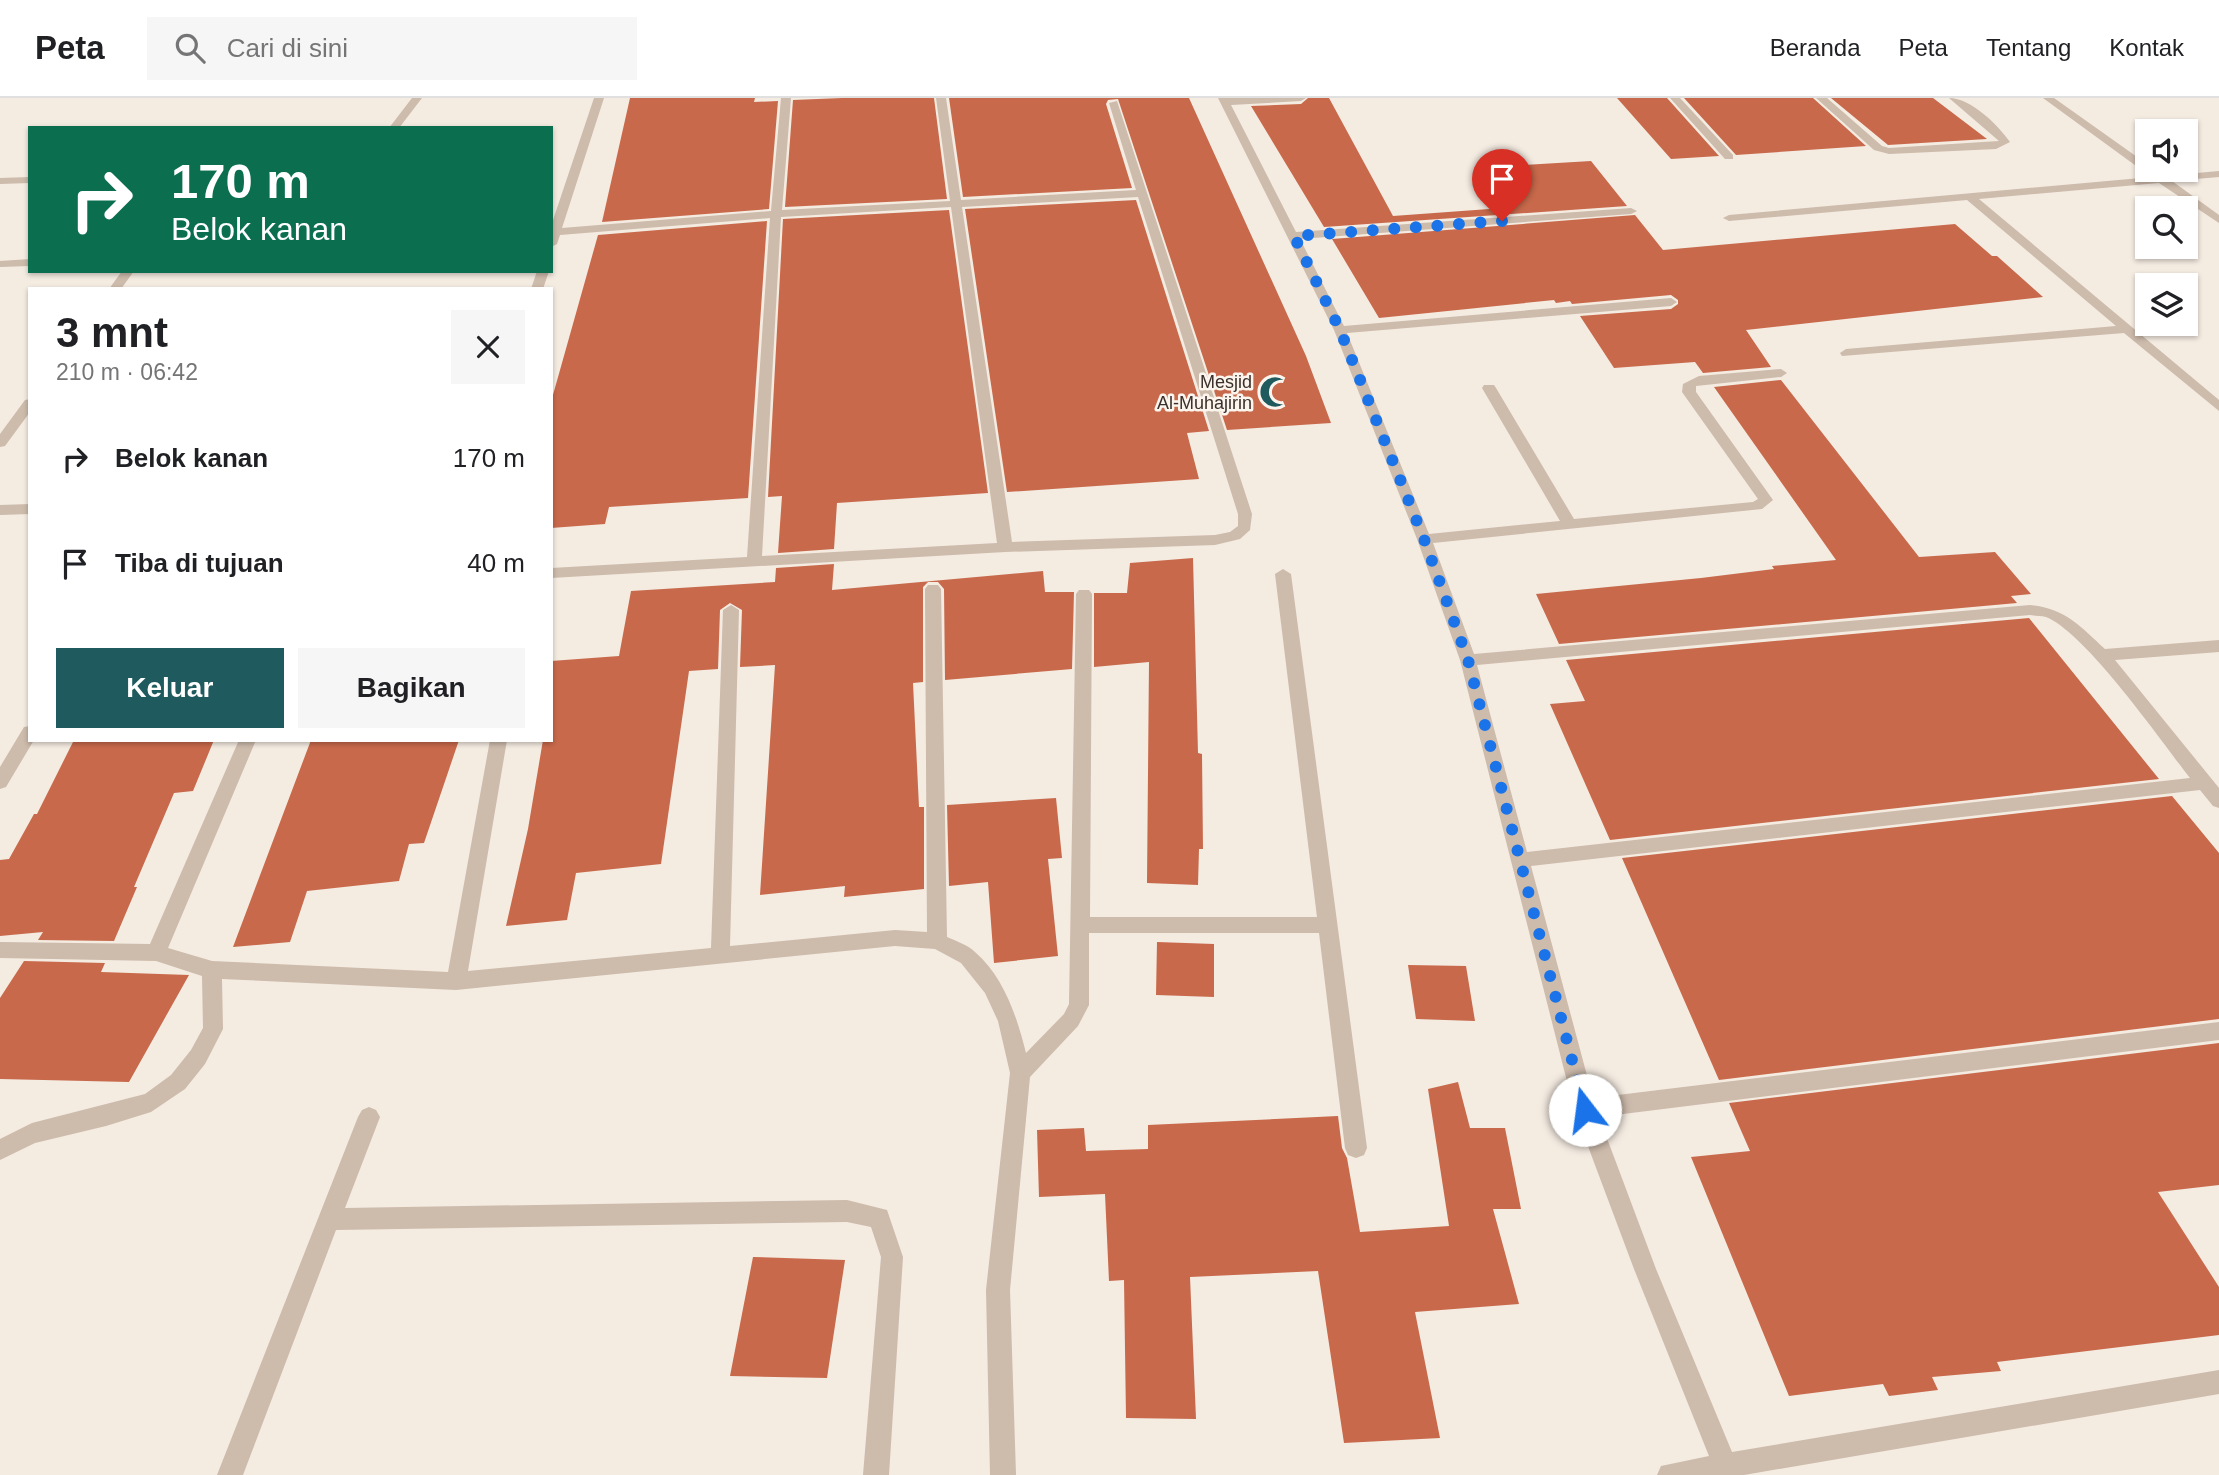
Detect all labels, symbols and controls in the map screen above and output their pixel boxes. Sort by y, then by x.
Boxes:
search box [147,17,637,80]
text: Peta [35,29,105,66]
icon: search [171,29,209,67]
text: Cari di sini [227,33,348,63]
text: Beranda [1770,34,1861,61]
text: Peta [1899,34,1948,61]
text: Tentang [1986,34,2071,61]
text: Kontak [2109,34,2184,61]
map controls [2135,119,2198,336]
button: sound [2135,119,2198,182]
pin [1472,149,1532,221]
icon: right [56,154,147,245]
text: 170 m [171,154,310,208]
icon: arrive [1483,160,1521,198]
button: search [2135,196,2198,259]
text: Belok kanan [171,211,347,247]
button: layers [2135,273,2198,336]
text: 3 mnt [56,309,168,356]
button: close [451,310,525,384]
text: 210 m · 06:42 [56,359,198,385]
place label: Mesjid Al-Muhajirin [1157,372,1252,413]
mosque icon: Mesjid Al-Muhajirin [1258,375,1292,409]
icon: right [56,440,94,478]
text: Belok kanan [115,443,268,473]
text: 170 m [453,443,525,473]
icon: arrive [56,545,94,583]
text: Tiba di tujuan [115,548,284,578]
text: 40 m [467,548,525,578]
button: Keluar [56,648,284,728]
button: Bagikan [298,648,525,728]
position arrow [1548,1073,1622,1147]

